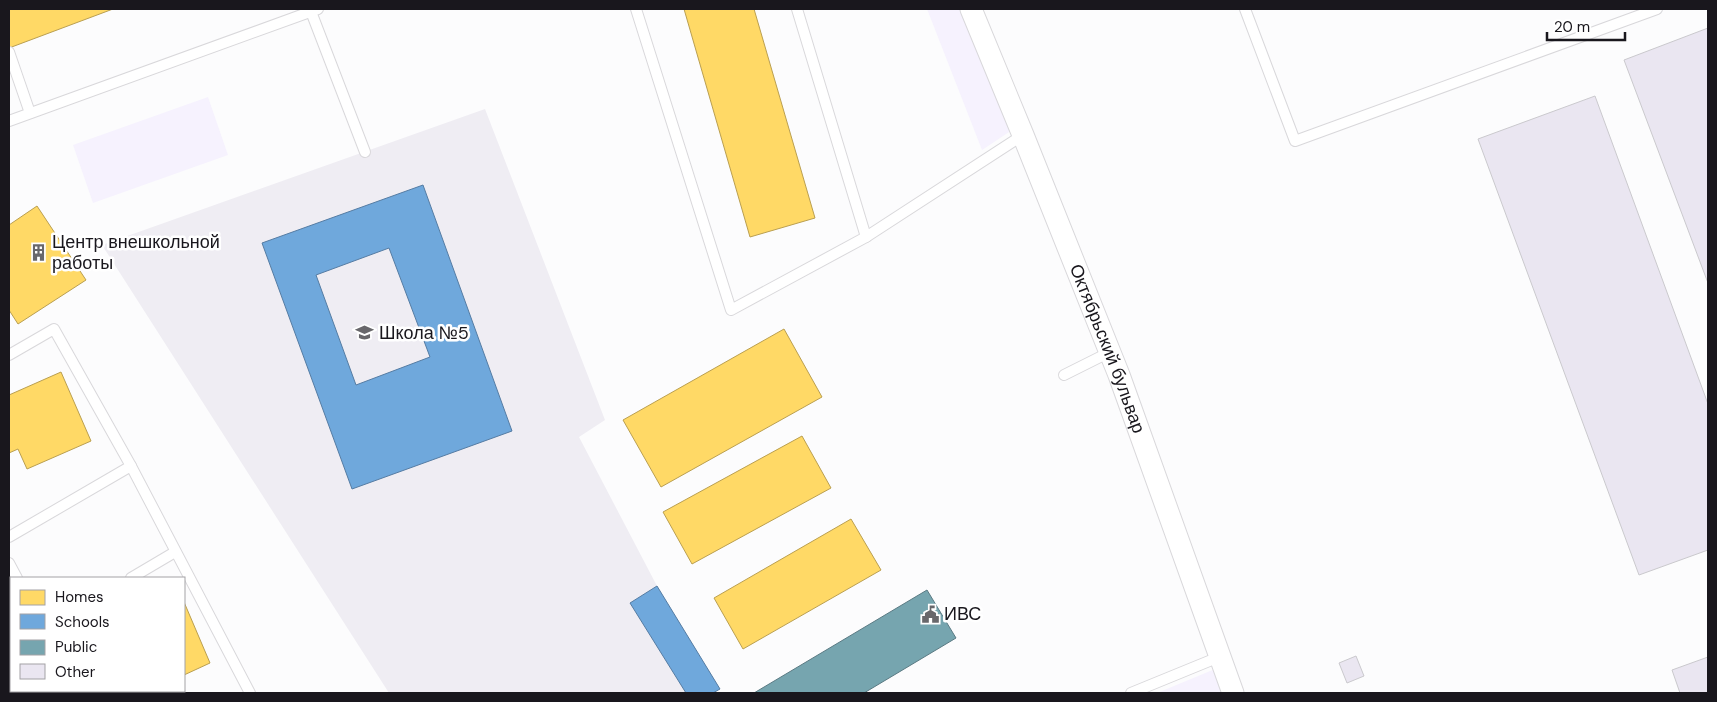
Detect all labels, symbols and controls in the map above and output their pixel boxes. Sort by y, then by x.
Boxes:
scale bar [1547,10,1624,42]
text: 20 m [1554,17,1590,37]
place label: Центр внешкольной работы [52,230,220,275]
building icon: Центр внешкольной работы [28,242,48,262]
street label: Октябрьский бульвар [1064,260,1151,436]
place label: Школа №5 [379,321,469,345]
school or university icon: Школа №5 [355,323,375,343]
legend [10,577,185,692]
text: Homes [55,587,104,607]
place label: ИВС [944,602,981,626]
public building icon: ИВС [920,604,940,624]
text: Schools [55,612,110,632]
text: Public [55,637,97,657]
text: Other [55,662,96,682]

